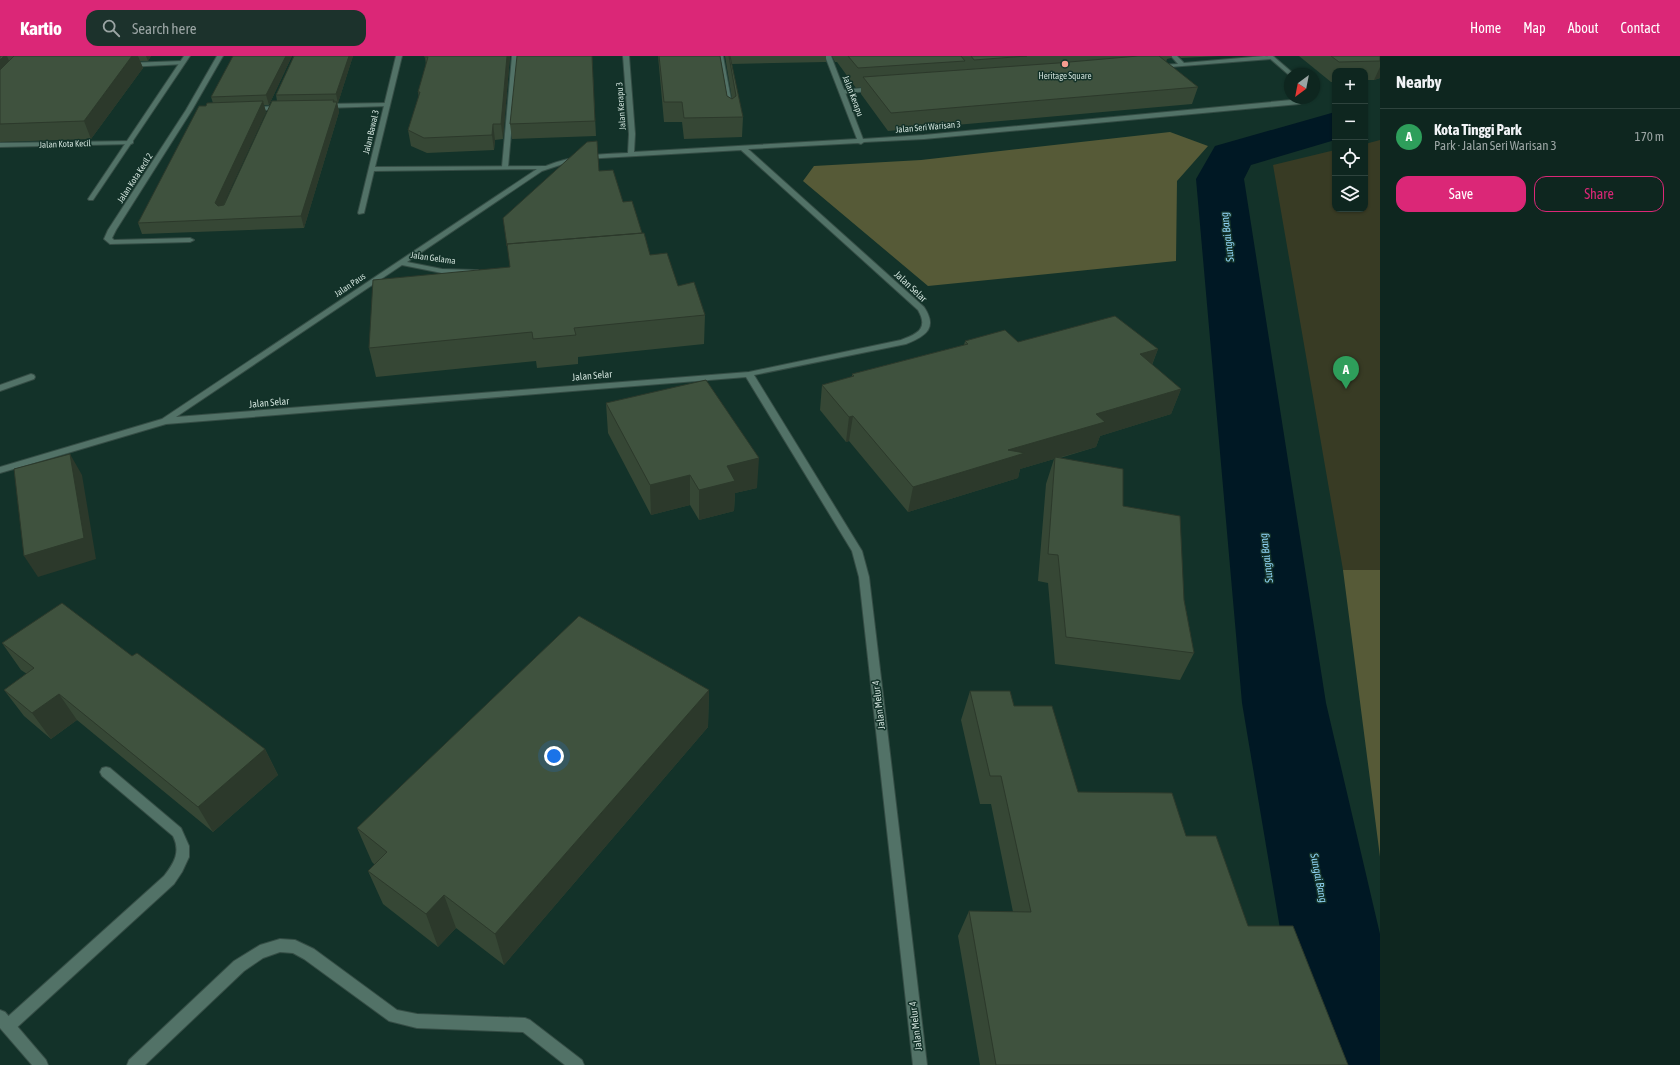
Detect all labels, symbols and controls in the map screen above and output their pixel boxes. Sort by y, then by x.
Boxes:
search box [86,10,366,46]
text: Kartio [20,17,62,39]
icon: search [100,17,122,39]
text: Search here [132,20,197,37]
text: Home [1470,20,1501,36]
text: Map [1523,20,1546,36]
text: About [1568,20,1599,36]
text: Contact [1621,20,1660,36]
marker: Heritage Square [1060,59,1070,69]
north arrow [1284,68,1320,104]
map controls [1332,68,1368,212]
button: + [1332,68,1368,104]
place label: Heritage Square [1038,71,1092,81]
text: Nearby [1396,72,1442,92]
street label: Jalan Kerapu [841,74,865,118]
street label: Jalan Kerapu 3 [614,82,628,130]
button: − [1332,104,1368,140]
street label: Jalan Bawal 3 [361,109,381,155]
street label: Jalan Seri Warisan 3 [895,119,961,135]
text: Kota Tinggi Park [1434,121,1522,138]
text: A [1406,129,1412,144]
text: 170 m [1635,129,1664,144]
street label: Jalan Kota Kecil [39,138,92,150]
text: Park · Jalan Seri Warisan 3 [1434,138,1557,153]
button: locate [1332,140,1368,176]
street label: Jalan Kota Kecil 2 [115,151,155,205]
button: layers [1332,176,1368,212]
button: Save [1396,176,1526,212]
button: Share [1534,176,1664,212]
water label: Sungai Bang [1218,211,1236,264]
street label: Jalan Gelama [410,250,456,266]
street label: Jalan Selar [892,269,930,305]
street label: Jalan Paus [333,271,367,299]
pin: A [1333,356,1359,389]
street label: Jalan Selar [571,368,614,383]
street label: Jalan Selar [248,395,291,410]
water label: Sungai Bang [1257,532,1275,585]
street label: Jalan Melur 4 [870,680,887,730]
your location [544,746,564,766]
water label: Sungai Bang [1308,851,1330,904]
street label: Jalan Melur 4 [907,1001,924,1051]

